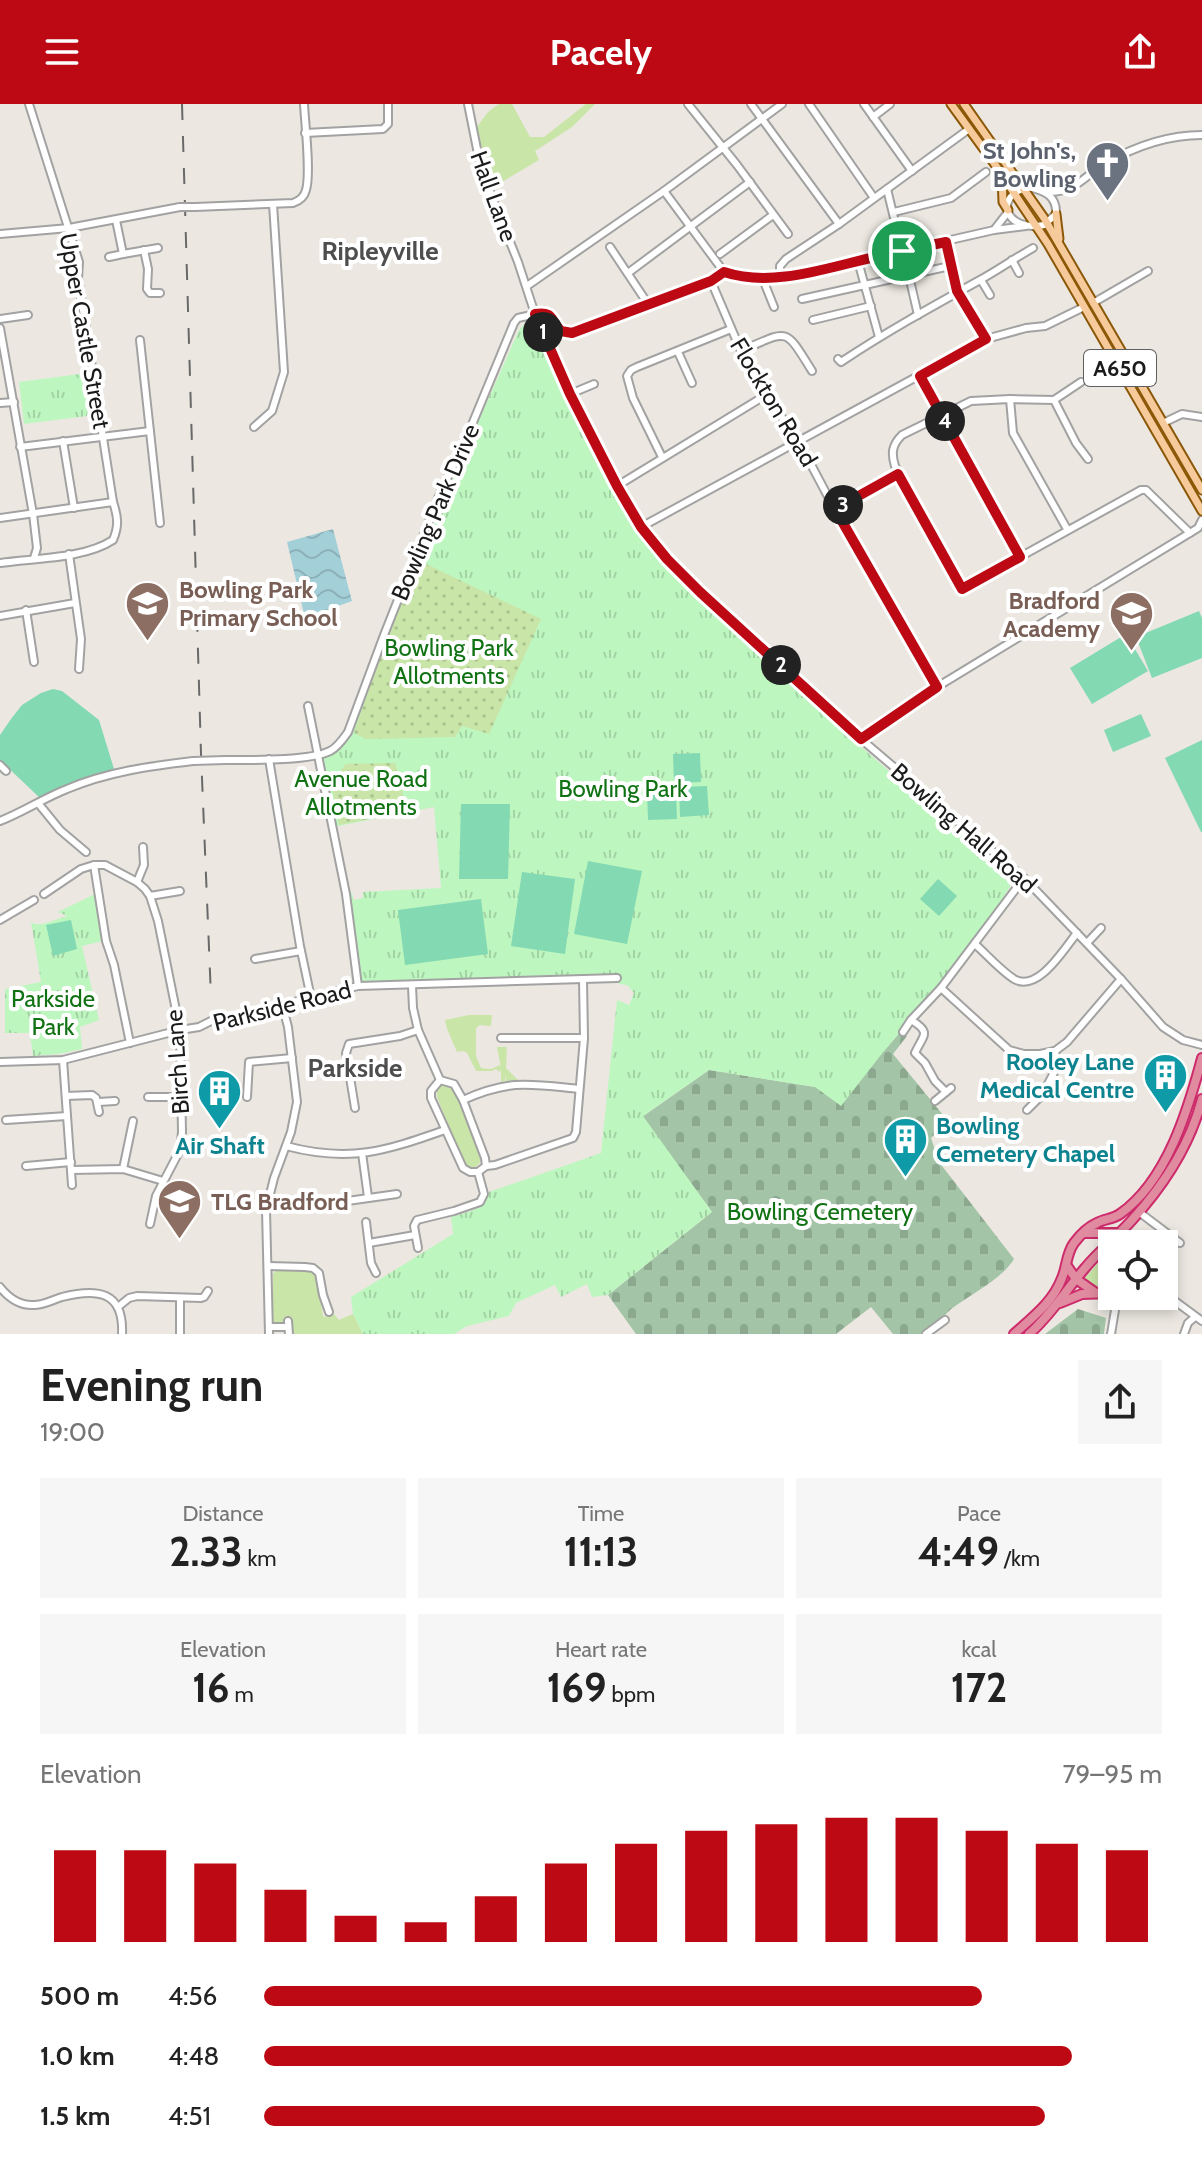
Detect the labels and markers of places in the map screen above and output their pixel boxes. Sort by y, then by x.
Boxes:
place label: St John's, Bowling [983,136,1076,193]
church icon: St John's, Bowling [1083,140,1131,203]
pin [868,217,936,285]
pin: 1 [523,312,563,352]
pin: 4 [925,401,965,441]
pin: 3 [823,485,863,525]
place label: Bowling Park Primary School [179,575,338,632]
school or university icon: Bowling Park Primary School [124,579,172,642]
place label: Bradford Academy [1003,586,1100,643]
school or university icon: Bradford Academy [1107,590,1155,653]
pin: 2 [761,645,801,685]
place label: Rooley Lane Medical Centre [980,1047,1134,1104]
building icon: Rooley Lane Medical Centre [1141,1051,1189,1114]
building icon: Air Shaft [196,1067,244,1130]
place label: Bowling Cemetery Chapel [936,1111,1115,1168]
building icon: Bowling Cemetery Chapel [881,1115,929,1178]
place label: Air Shaft [175,1131,265,1160]
school or university icon: TLG Bradford [156,1177,204,1240]
place label: TLG Bradford [211,1187,349,1216]

